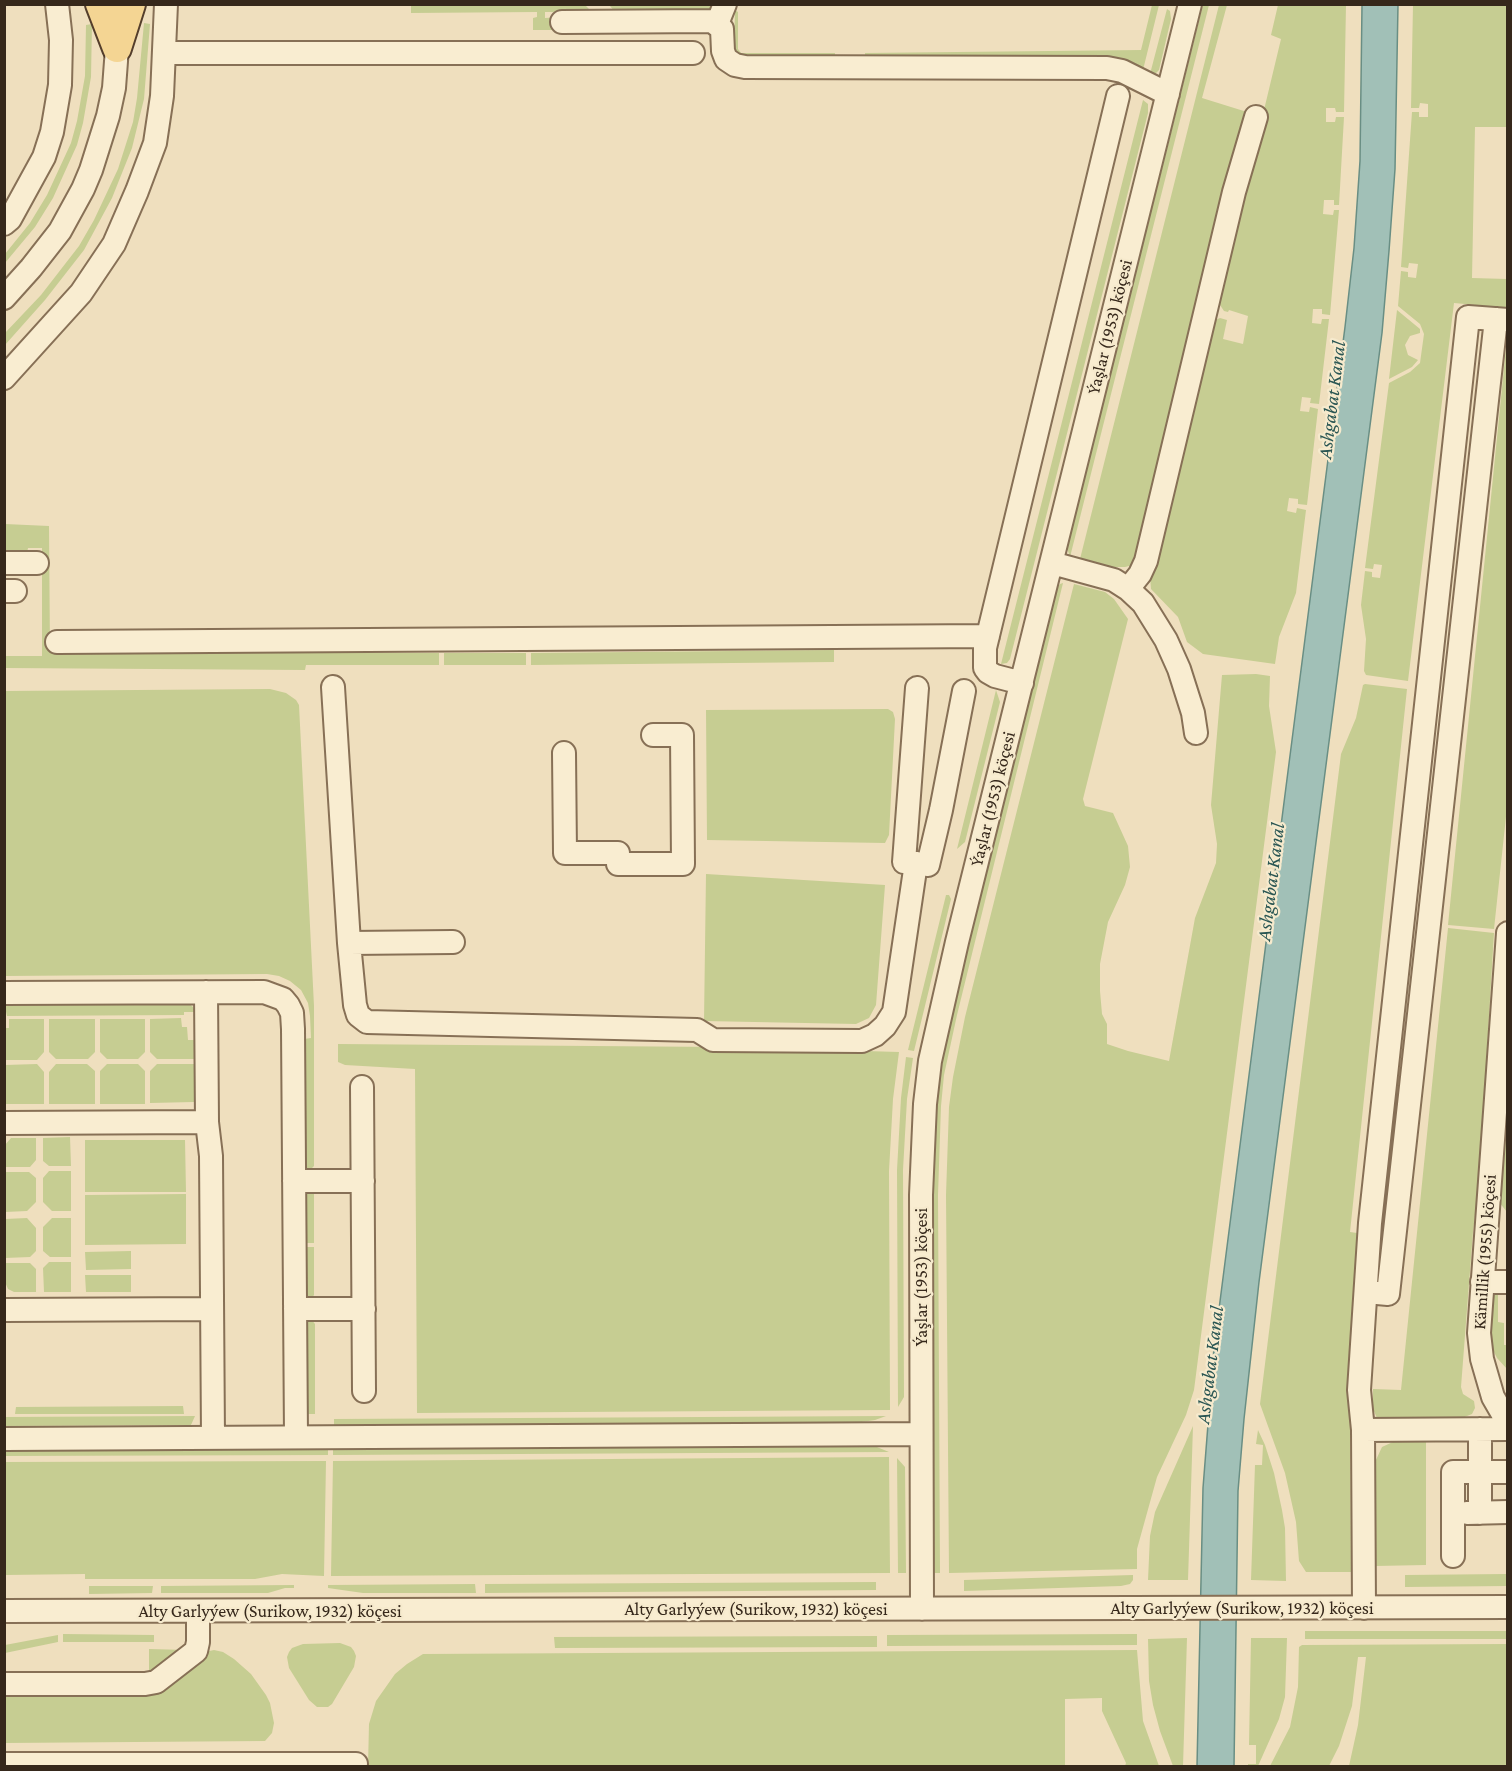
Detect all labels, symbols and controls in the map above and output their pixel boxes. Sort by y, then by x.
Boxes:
street label: Ýaşlar (1953) köçesi [1083,257,1137,397]
water label: Ashgabat Kanal [1313,340,1351,460]
street label: Ýaşlar (1953) köçesi [966,729,1020,869]
water label: Ashgabat Kanal [1252,822,1290,942]
street label: Kämillik (1955) köçesi [1469,1174,1501,1330]
street label: Ýaşlar (1953) köçesi [910,1208,932,1346]
water label: Ashgabat Kanal [1191,1305,1229,1425]
street label: Alty Garlyýew (Surikow, 1932) köçesi [1110,1597,1374,1619]
street label: Alty Garlyýew (Surikow, 1932) köçesi [624,1598,888,1620]
street label: Alty Garlyýew (Surikow, 1932) köçesi [138,1600,402,1622]

